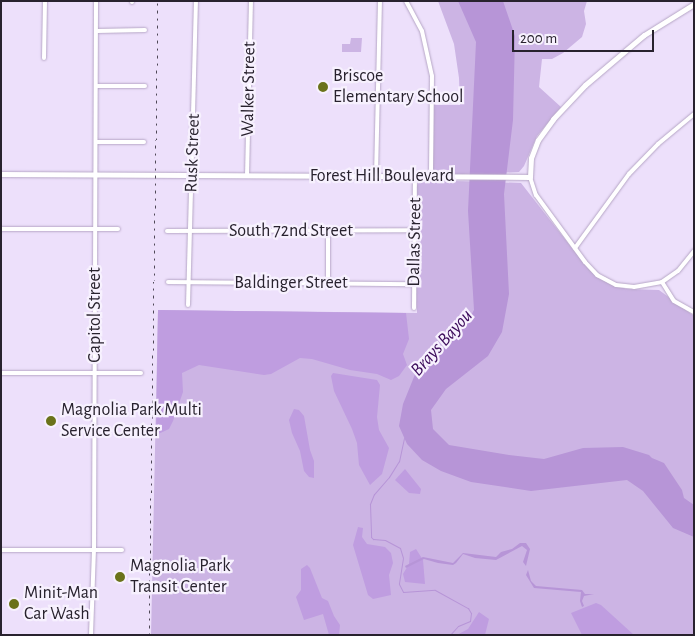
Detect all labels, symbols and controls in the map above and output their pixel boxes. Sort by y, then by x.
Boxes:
scale bar [515,20,658,52]
text: 200 m [520,31,557,46]
street label: Walker Street [237,41,261,137]
place label: Briscoe Elementary School [333,66,463,108]
marker: Briscoe Elementary School [317,81,329,93]
street label: Rusk Street [181,113,205,193]
street label: Forest Hill Boulevard [310,165,454,187]
street label: Dallas Street [403,197,427,287]
street label: South 72nd Street [229,220,353,242]
street label: Capitol Street [84,267,106,363]
street label: Baldinger Street [234,272,348,294]
water label: Brays Bayou [406,305,478,381]
place label: Magnolia Park Multi Service Center [61,400,202,442]
marker: Magnolia Park Multi Service Center [45,415,57,427]
place label: Magnolia Park Transit Center [130,556,230,598]
marker: Magnolia Park Transit Center [114,571,126,583]
place label: Minit-Man Car Wash [24,583,98,626]
marker: Minit-Man Car Wash [8,598,20,610]

